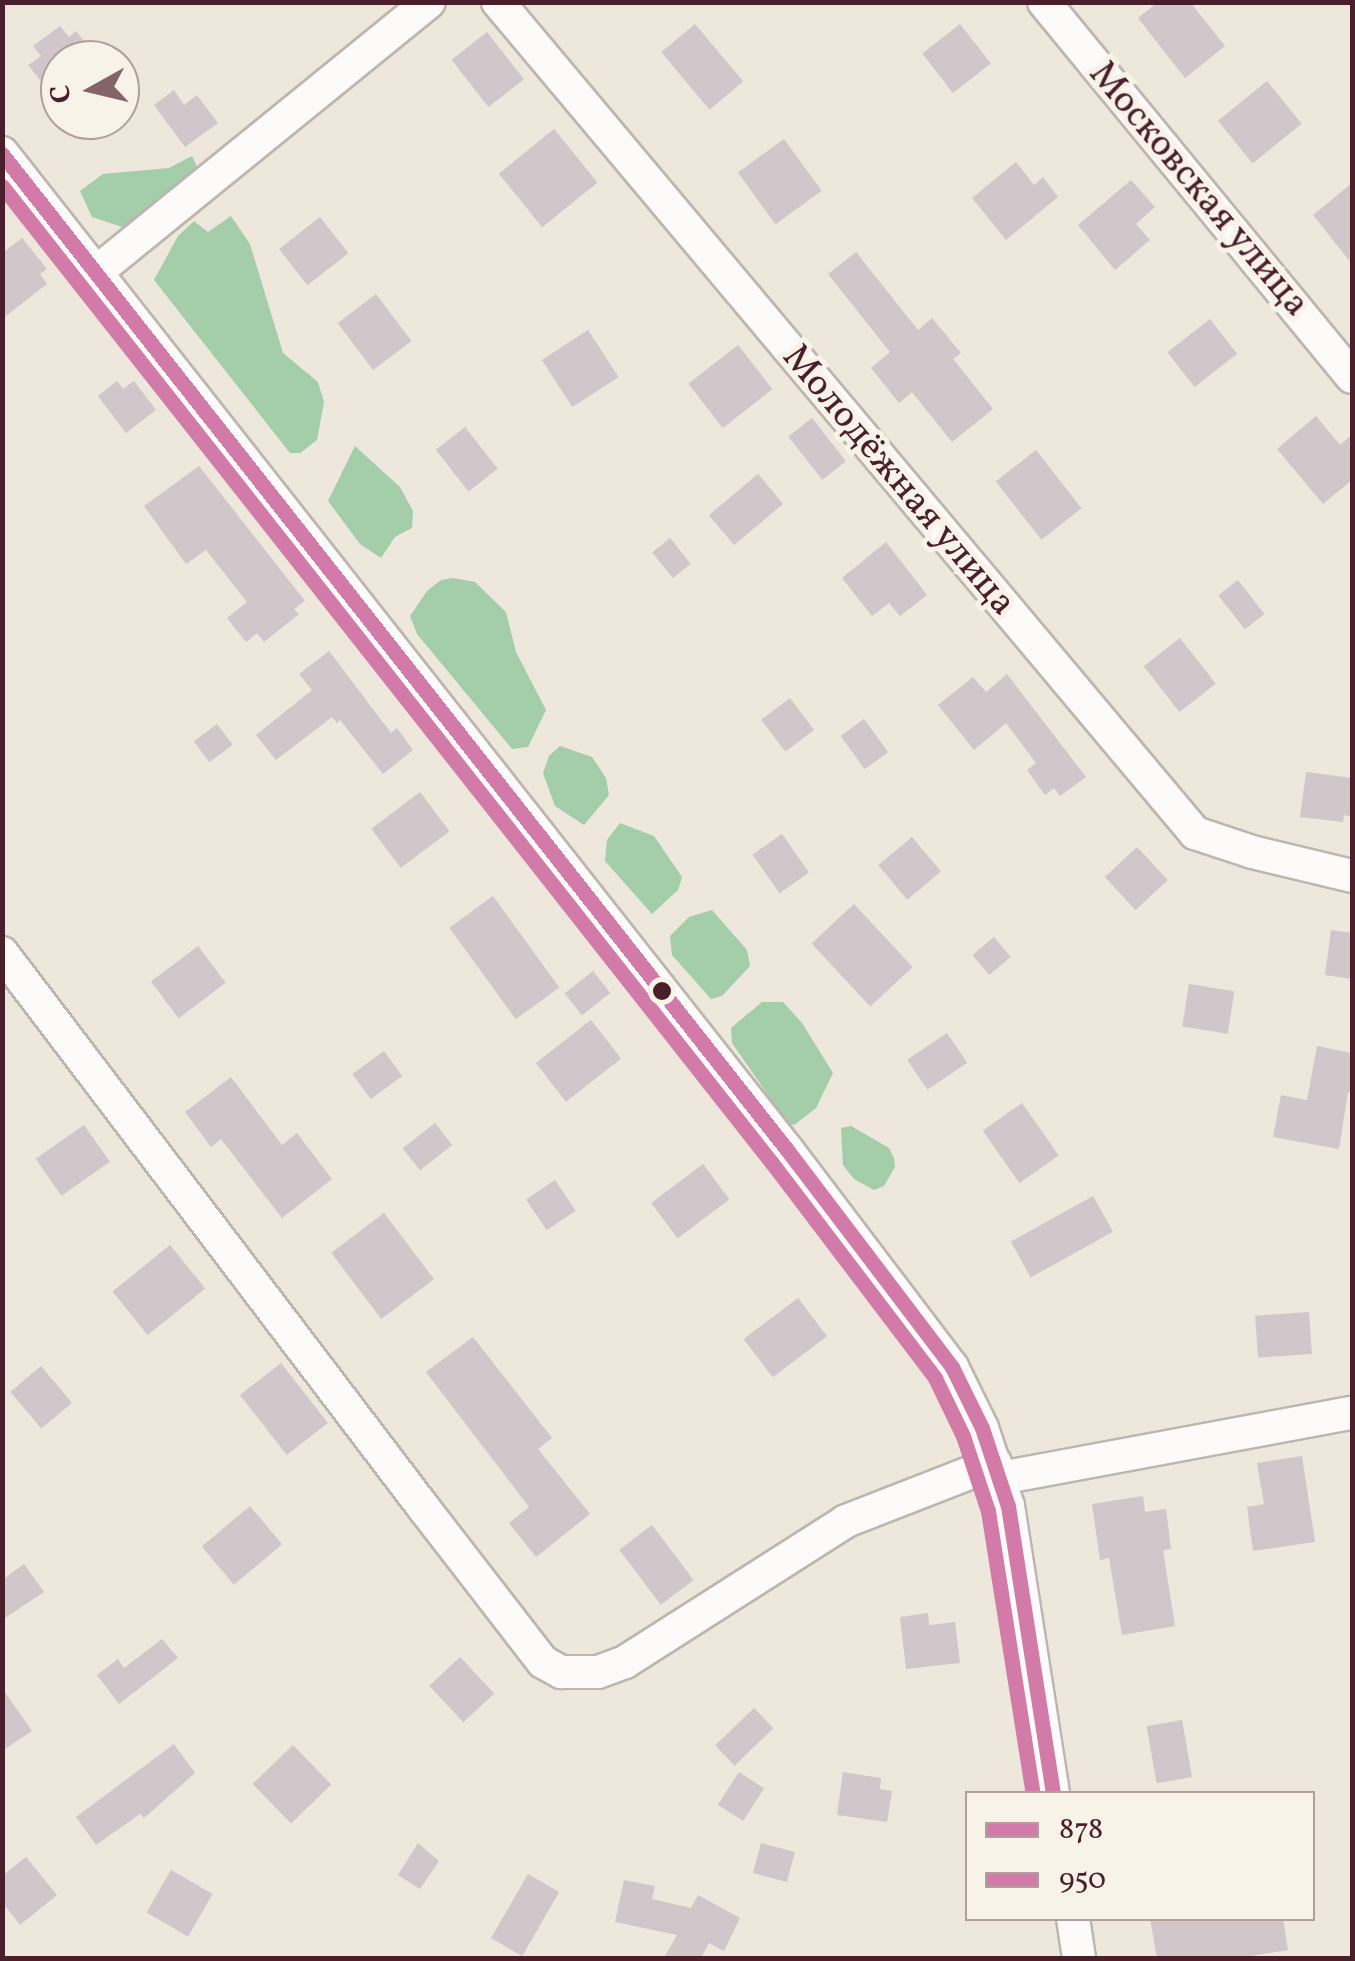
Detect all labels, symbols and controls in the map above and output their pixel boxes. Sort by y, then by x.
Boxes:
north arrow [40,40,140,140]
street label: Московская улица [1078,53,1318,327]
text: С [41,82,82,106]
street label: Молодёжная улица [771,336,1025,626]
unlabelled marker [652,981,672,1001]
legend [965,1791,1315,1921]
text: 878 [1059,1809,1103,1851]
text: 950 [1059,1859,1106,1901]

